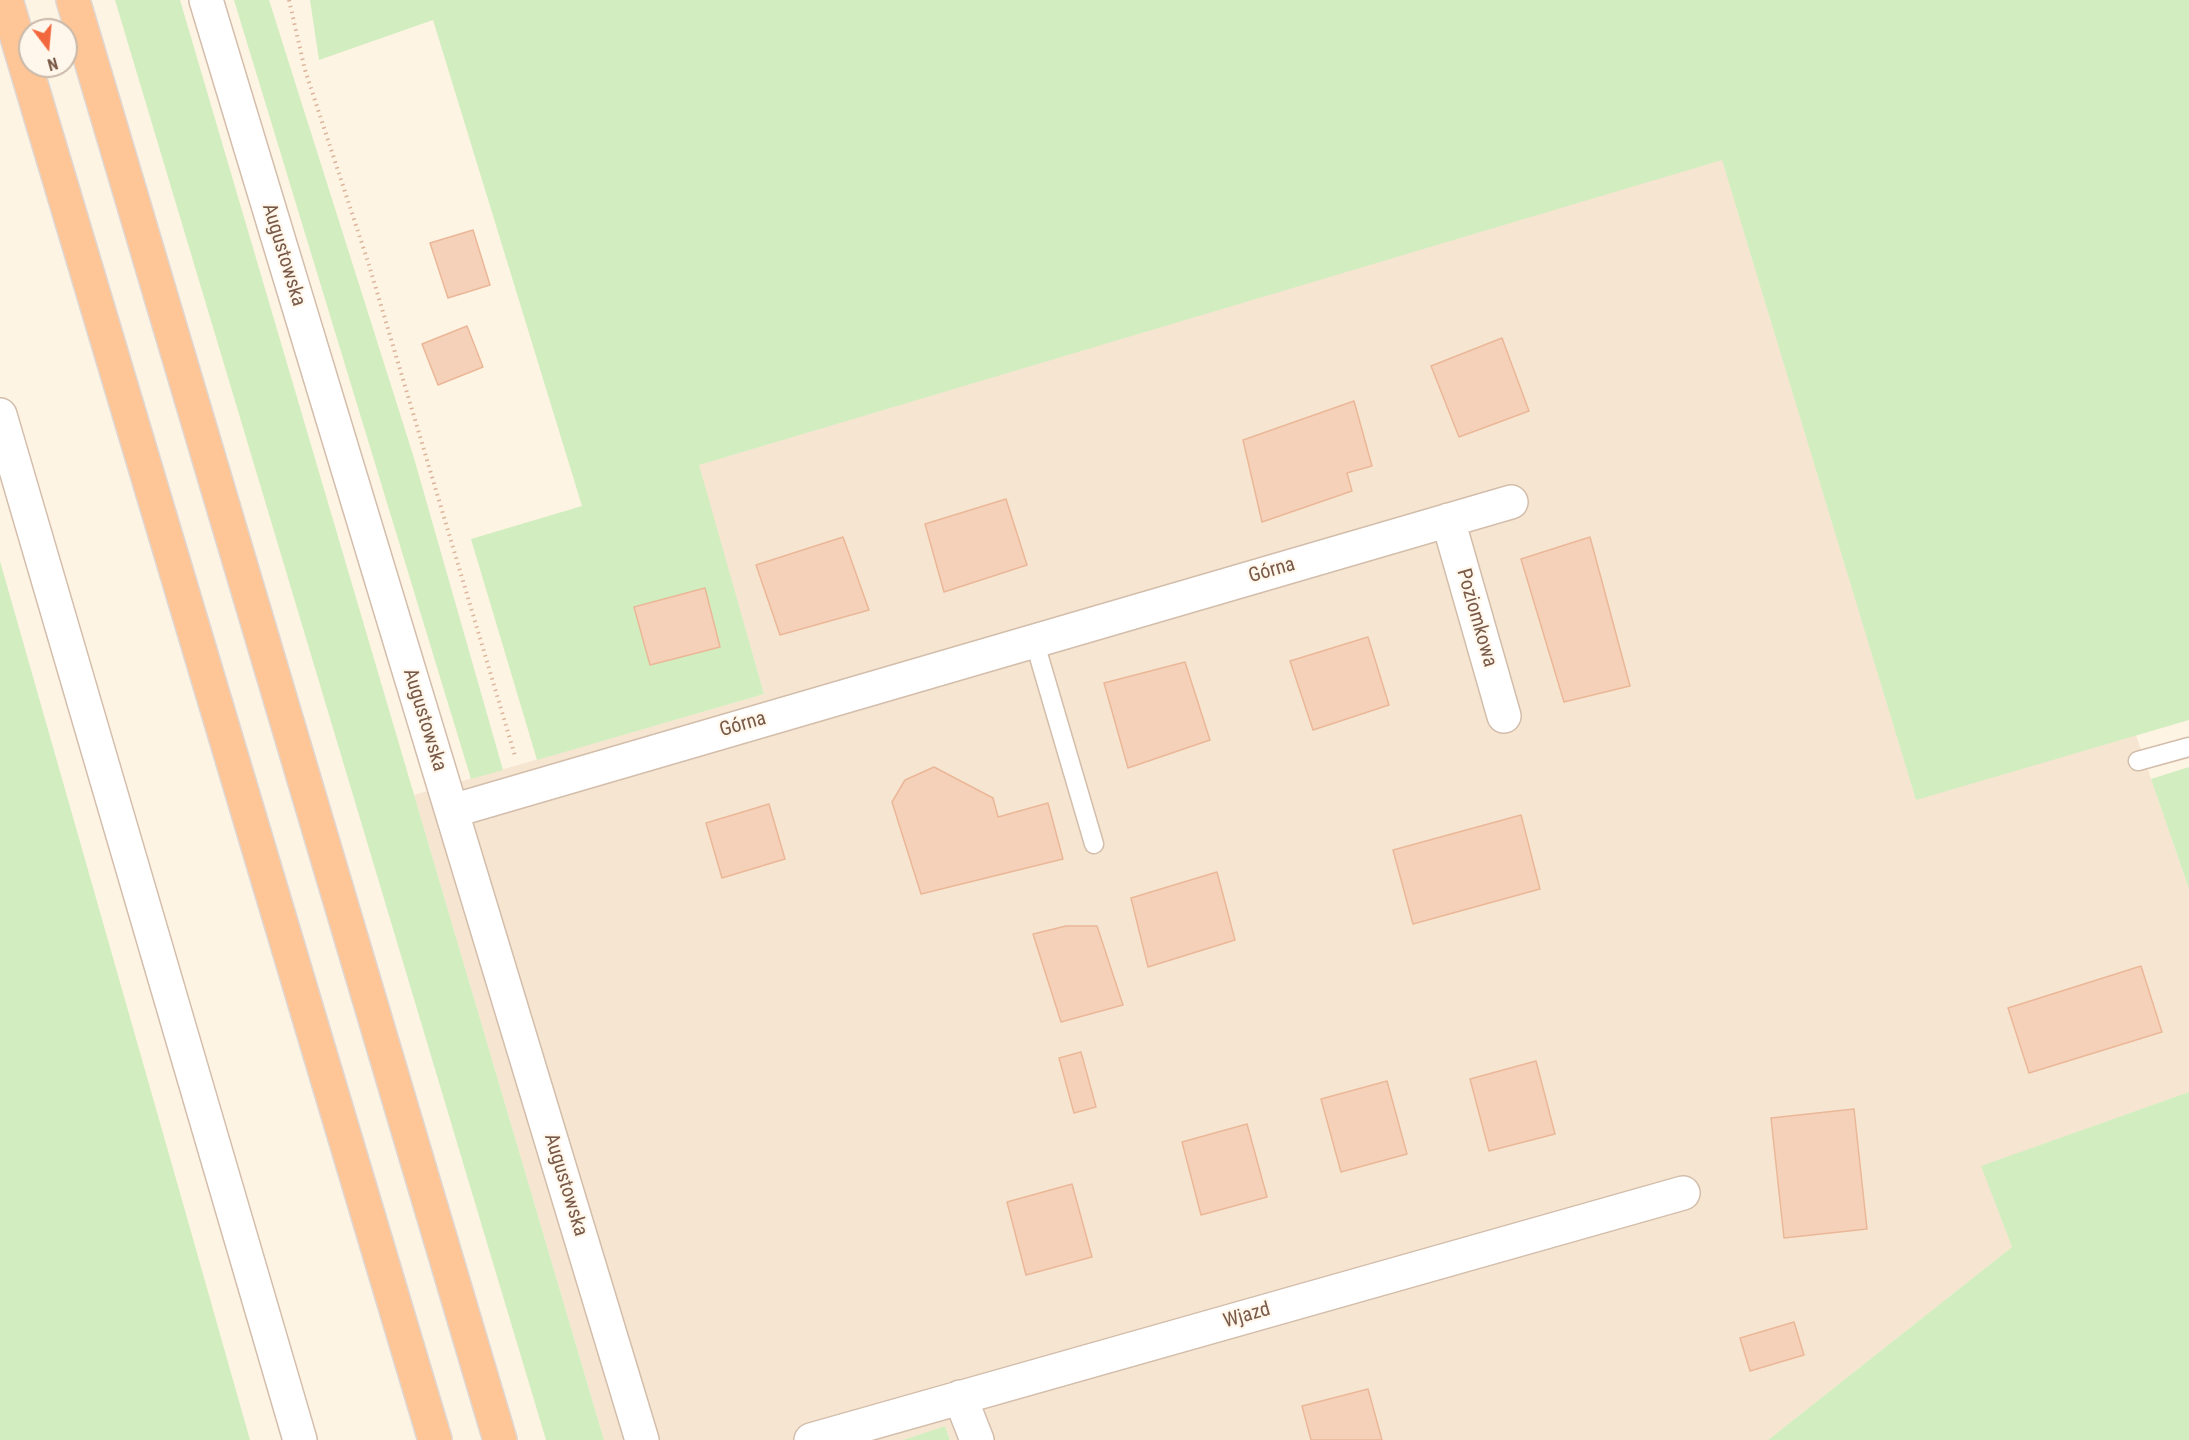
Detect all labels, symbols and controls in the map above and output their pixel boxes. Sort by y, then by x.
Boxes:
north arrow [18,18,78,78]
text: N [45,53,60,74]
street label: Augustowska [256,201,310,309]
street label: Górna [1246,553,1298,589]
street label: Poziomkowa [1451,566,1501,670]
street label: Augustowska [397,666,451,774]
street label: Górna [717,707,769,743]
street label: Augustowska [538,1131,592,1239]
street label: Wjazd [1221,1298,1273,1334]

